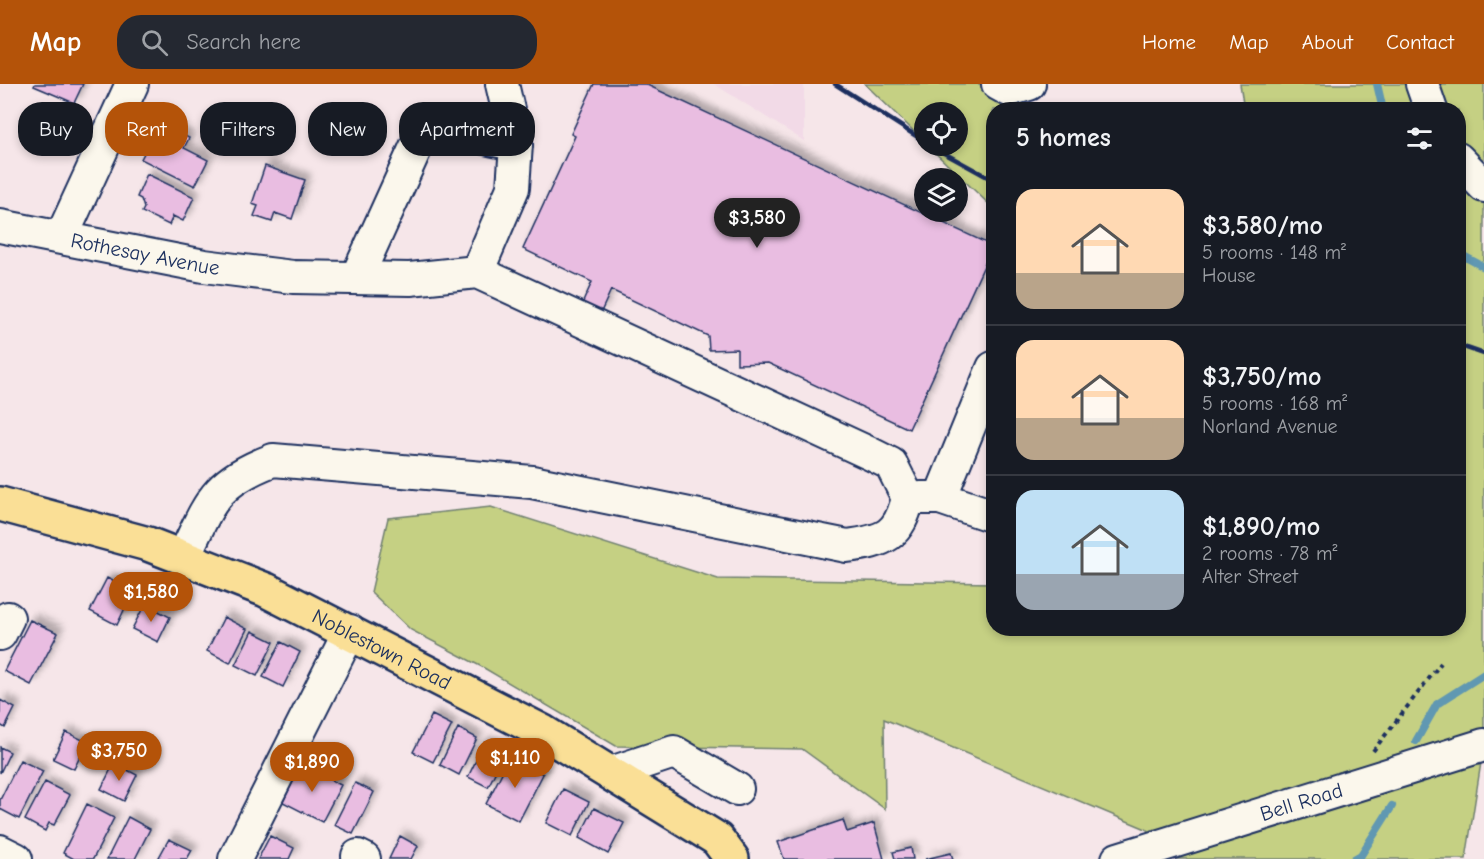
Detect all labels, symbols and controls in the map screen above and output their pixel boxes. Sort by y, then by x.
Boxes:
search box [117,15,537,69]
text: Map [30,26,81,58]
icon: search [138,26,171,59]
text: Search here [186,29,301,55]
text: Home [1142,30,1196,54]
text: Map [1229,30,1269,54]
text: About [1302,30,1353,54]
text: Contact [1386,30,1454,54]
chip: Buy [18,102,93,156]
chip: Rent [105,102,188,156]
chip: Filters [200,102,296,156]
chip: New [308,102,387,156]
chip: Apartment [399,102,535,156]
map controls [914,102,968,222]
button: locate [914,102,968,156]
icon: filters [1403,122,1436,155]
text: 5 homes [1016,123,1111,153]
button: layers [914,168,968,222]
pin: $3,580 [708,198,806,249]
text: $3,580 [728,206,786,229]
text: $3,580/mo [1202,211,1323,241]
icon: home [1064,213,1136,285]
street label: Rothesay Avenue [69,228,221,280]
text: 5 rooms · 148 m² [1202,241,1346,264]
text: House [1202,264,1256,287]
text: $3,750/mo [1202,362,1321,392]
icon: home [1064,364,1136,436]
text: 5 rooms · 168 m² [1202,392,1347,415]
text: Norland Avenue [1202,415,1338,438]
text: $1,890/mo [1202,512,1320,542]
icon: home [1064,514,1136,586]
text: 2 rooms · 78 m² [1202,542,1338,565]
text: Alter Street [1202,565,1298,588]
pin: $1,580 [102,572,200,623]
text: $1,580 [123,580,179,603]
street label: Noblestown Road [308,604,455,695]
pin: $3,750 [70,731,168,782]
pin: $1,110 [466,738,564,789]
text: $3,750 [91,739,147,762]
pin: $1,890 [263,742,361,793]
text: $1,110 [490,746,540,769]
text: $1,890 [284,750,340,773]
street label: Bell Road [1257,778,1346,826]

